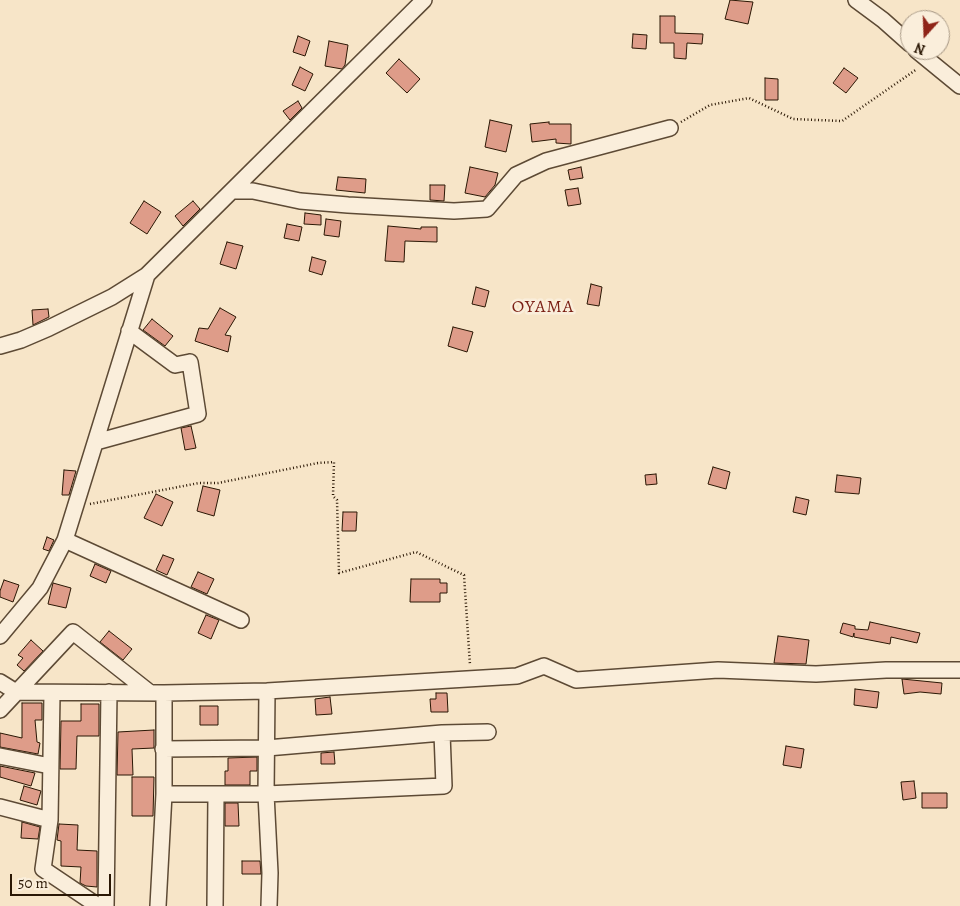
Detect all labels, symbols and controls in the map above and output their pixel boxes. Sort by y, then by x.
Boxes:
north arrow [900,10,950,60]
text: N [912,38,928,59]
district label: OYAMA [511,297,575,319]
scale bar [12,864,114,896]
text: 50 m [18,873,48,893]

